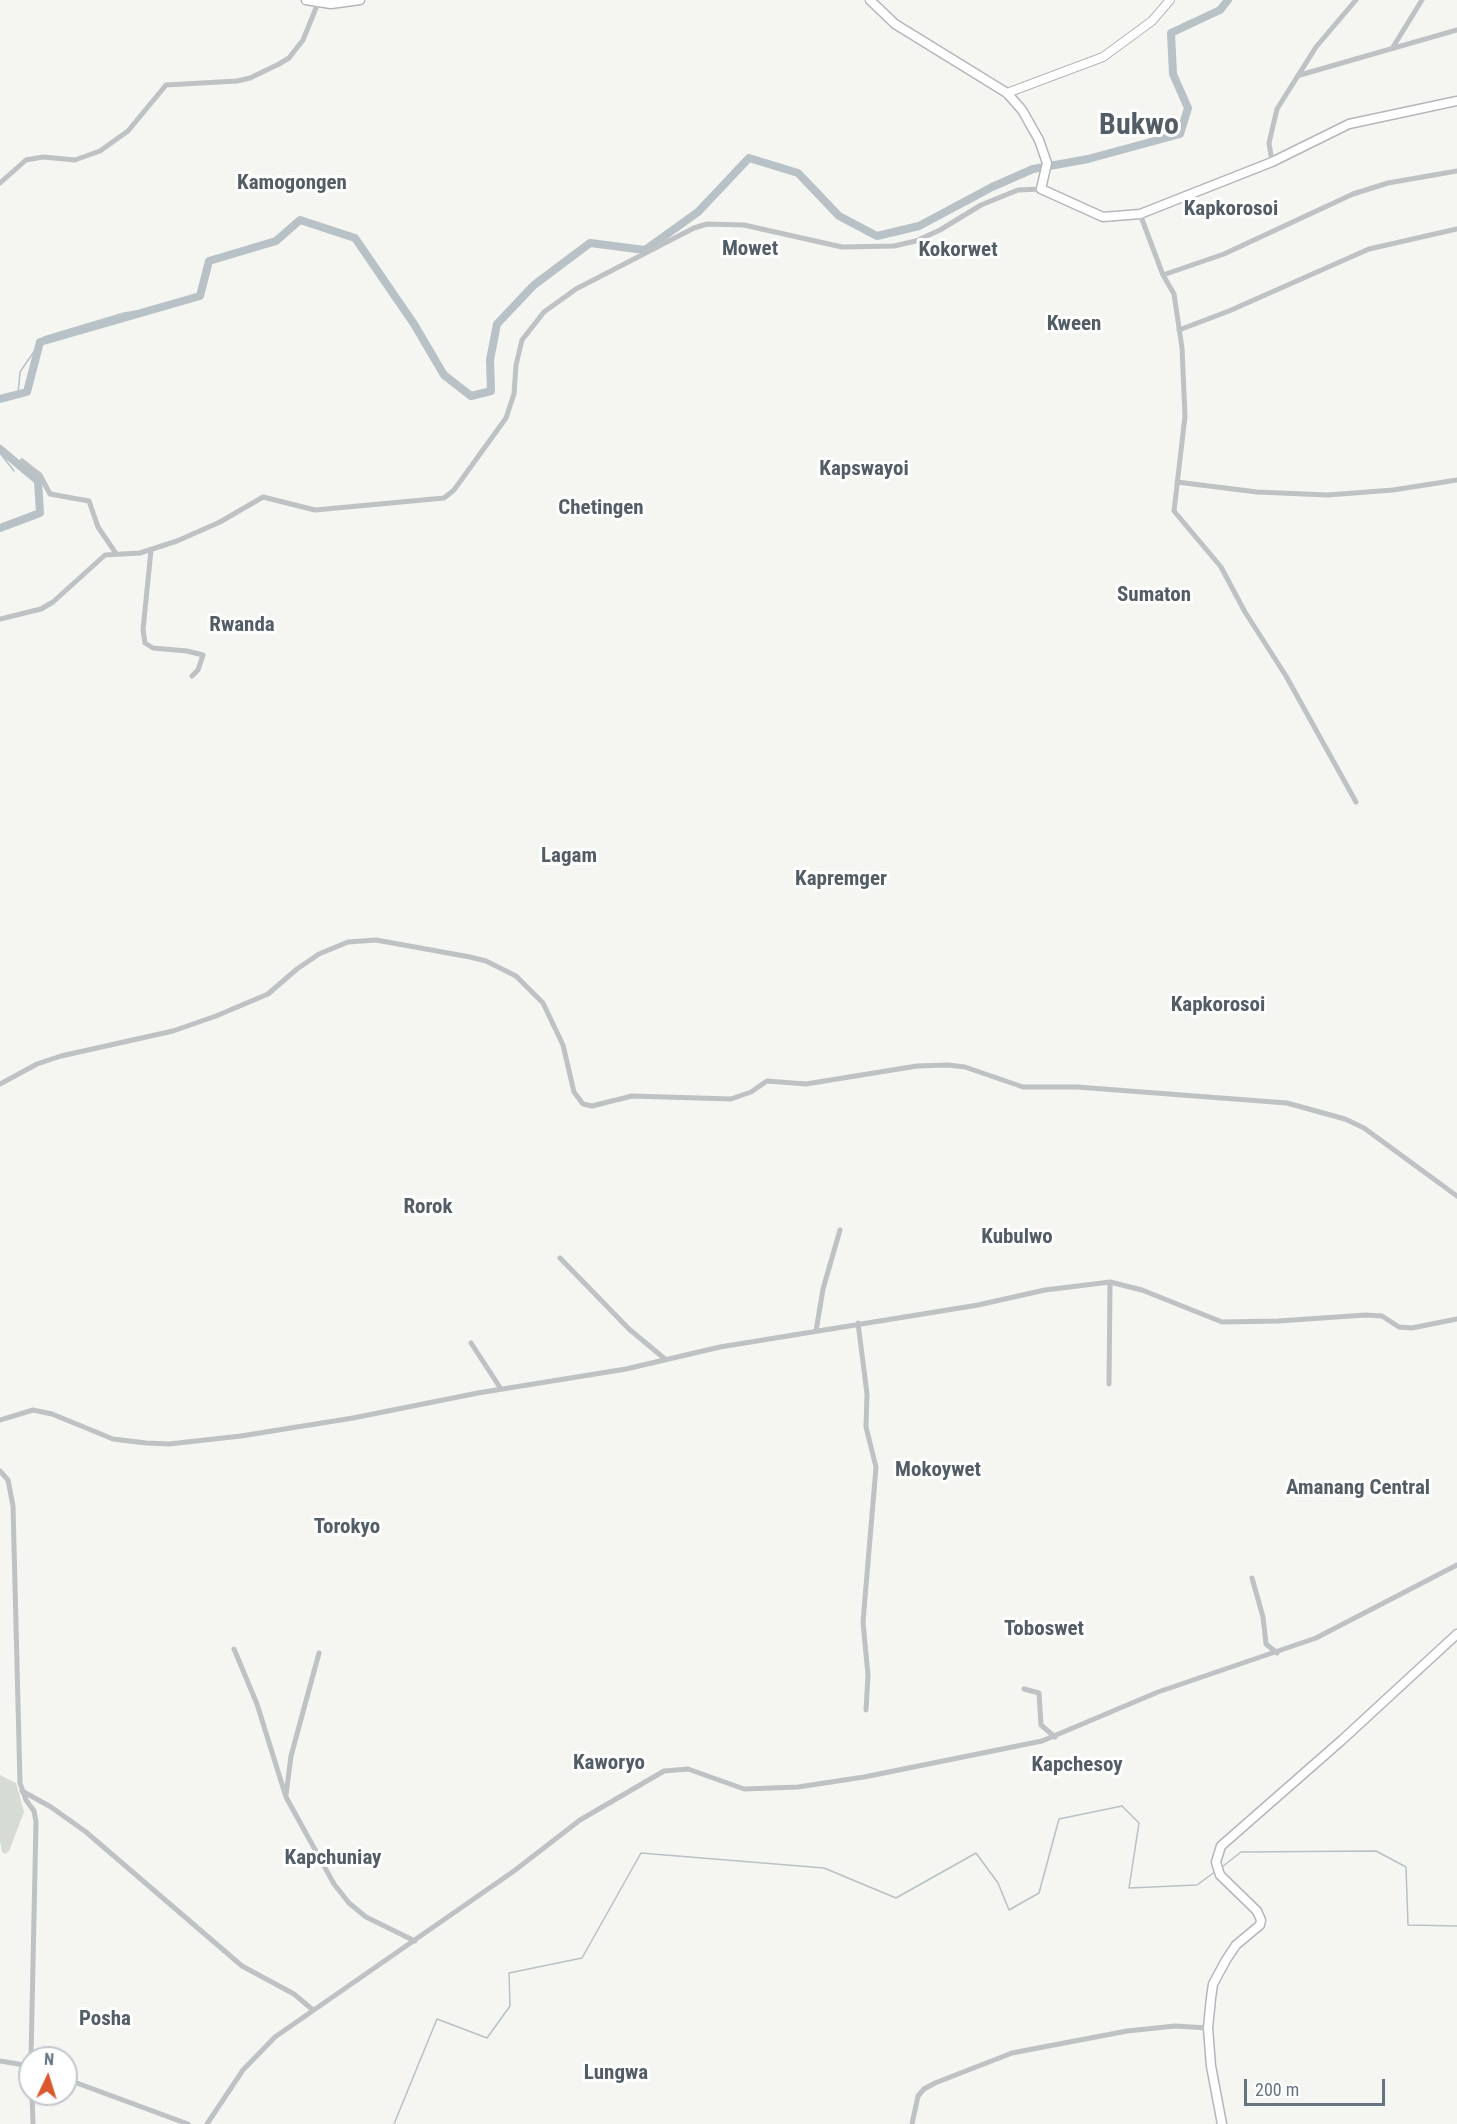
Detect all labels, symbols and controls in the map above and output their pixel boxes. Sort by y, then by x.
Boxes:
district label: Bukwo [1099,108,1179,144]
district label: Kamogongen [237,171,347,197]
district label: Kapkorosoi [1184,197,1278,223]
district label: Mowet [722,237,778,263]
district label: Kokorwet [918,238,998,264]
district label: Kween [1047,312,1101,338]
district label: Kapswayoi [819,457,909,483]
district label: Chetingen [558,496,644,522]
district label: Sumaton [1117,583,1191,609]
district label: Rwanda [209,613,275,639]
district label: Lagam [541,844,597,870]
district label: Kapremger [795,867,887,893]
district label: Kapkorosoi [1171,993,1265,1019]
district label: Rorok [403,1195,453,1221]
district label: Kubulwo [981,1225,1053,1251]
district label: Mokoywet [895,1458,981,1484]
district label: Amanang Central [1286,1476,1430,1502]
district label: Torokyo [314,1515,380,1541]
district label: Toboswet [1004,1617,1084,1643]
district label: Kaworyo [573,1751,645,1777]
district label: Kapchesoy [1031,1753,1123,1779]
district label: Kapchuniay [285,1846,381,1872]
district label: Posha [79,2007,131,2033]
north arrow [18,2046,78,2106]
text: N [44,2050,55,2069]
district label: Lungwa [584,2061,648,2087]
scale bar [1247,2067,1388,2105]
text: 200 m [1255,2079,1299,2100]

